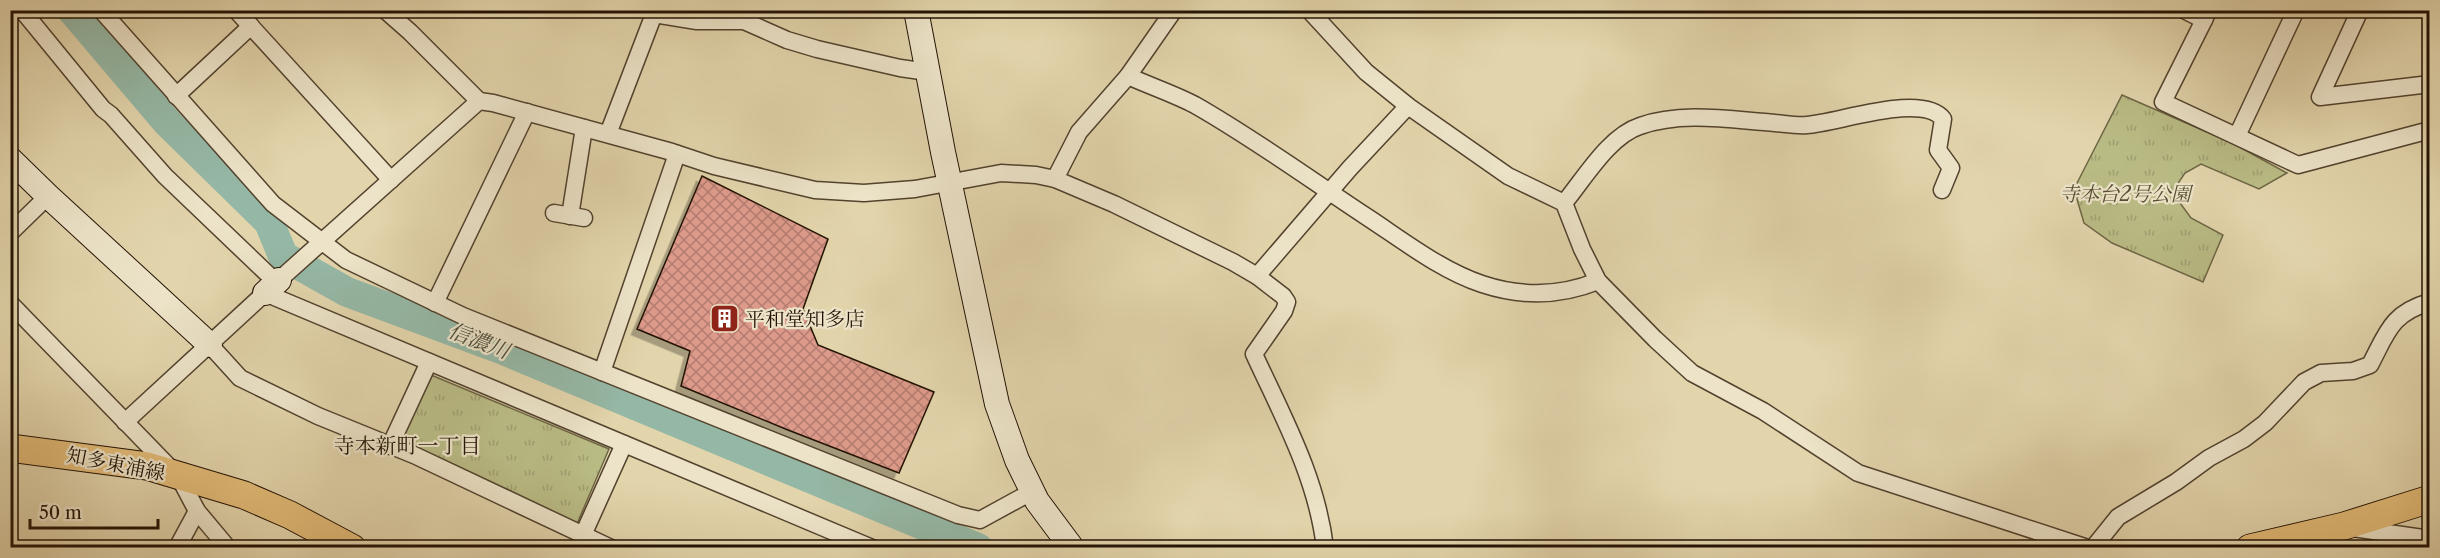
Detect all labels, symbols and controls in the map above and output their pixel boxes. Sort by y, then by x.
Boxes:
park label: 寺本台2号公園 [2059,182,2194,206]
building icon: 平和堂知多店 [708,303,740,335]
place label: 平和堂知多店 [745,307,865,331]
water label: 信濃川 [445,318,515,364]
district label: 寺本新町一丁目 [334,433,481,458]
street label: 知多東浦線 [65,443,167,485]
scale bar [30,492,158,530]
text: 50 m [39,502,82,524]

